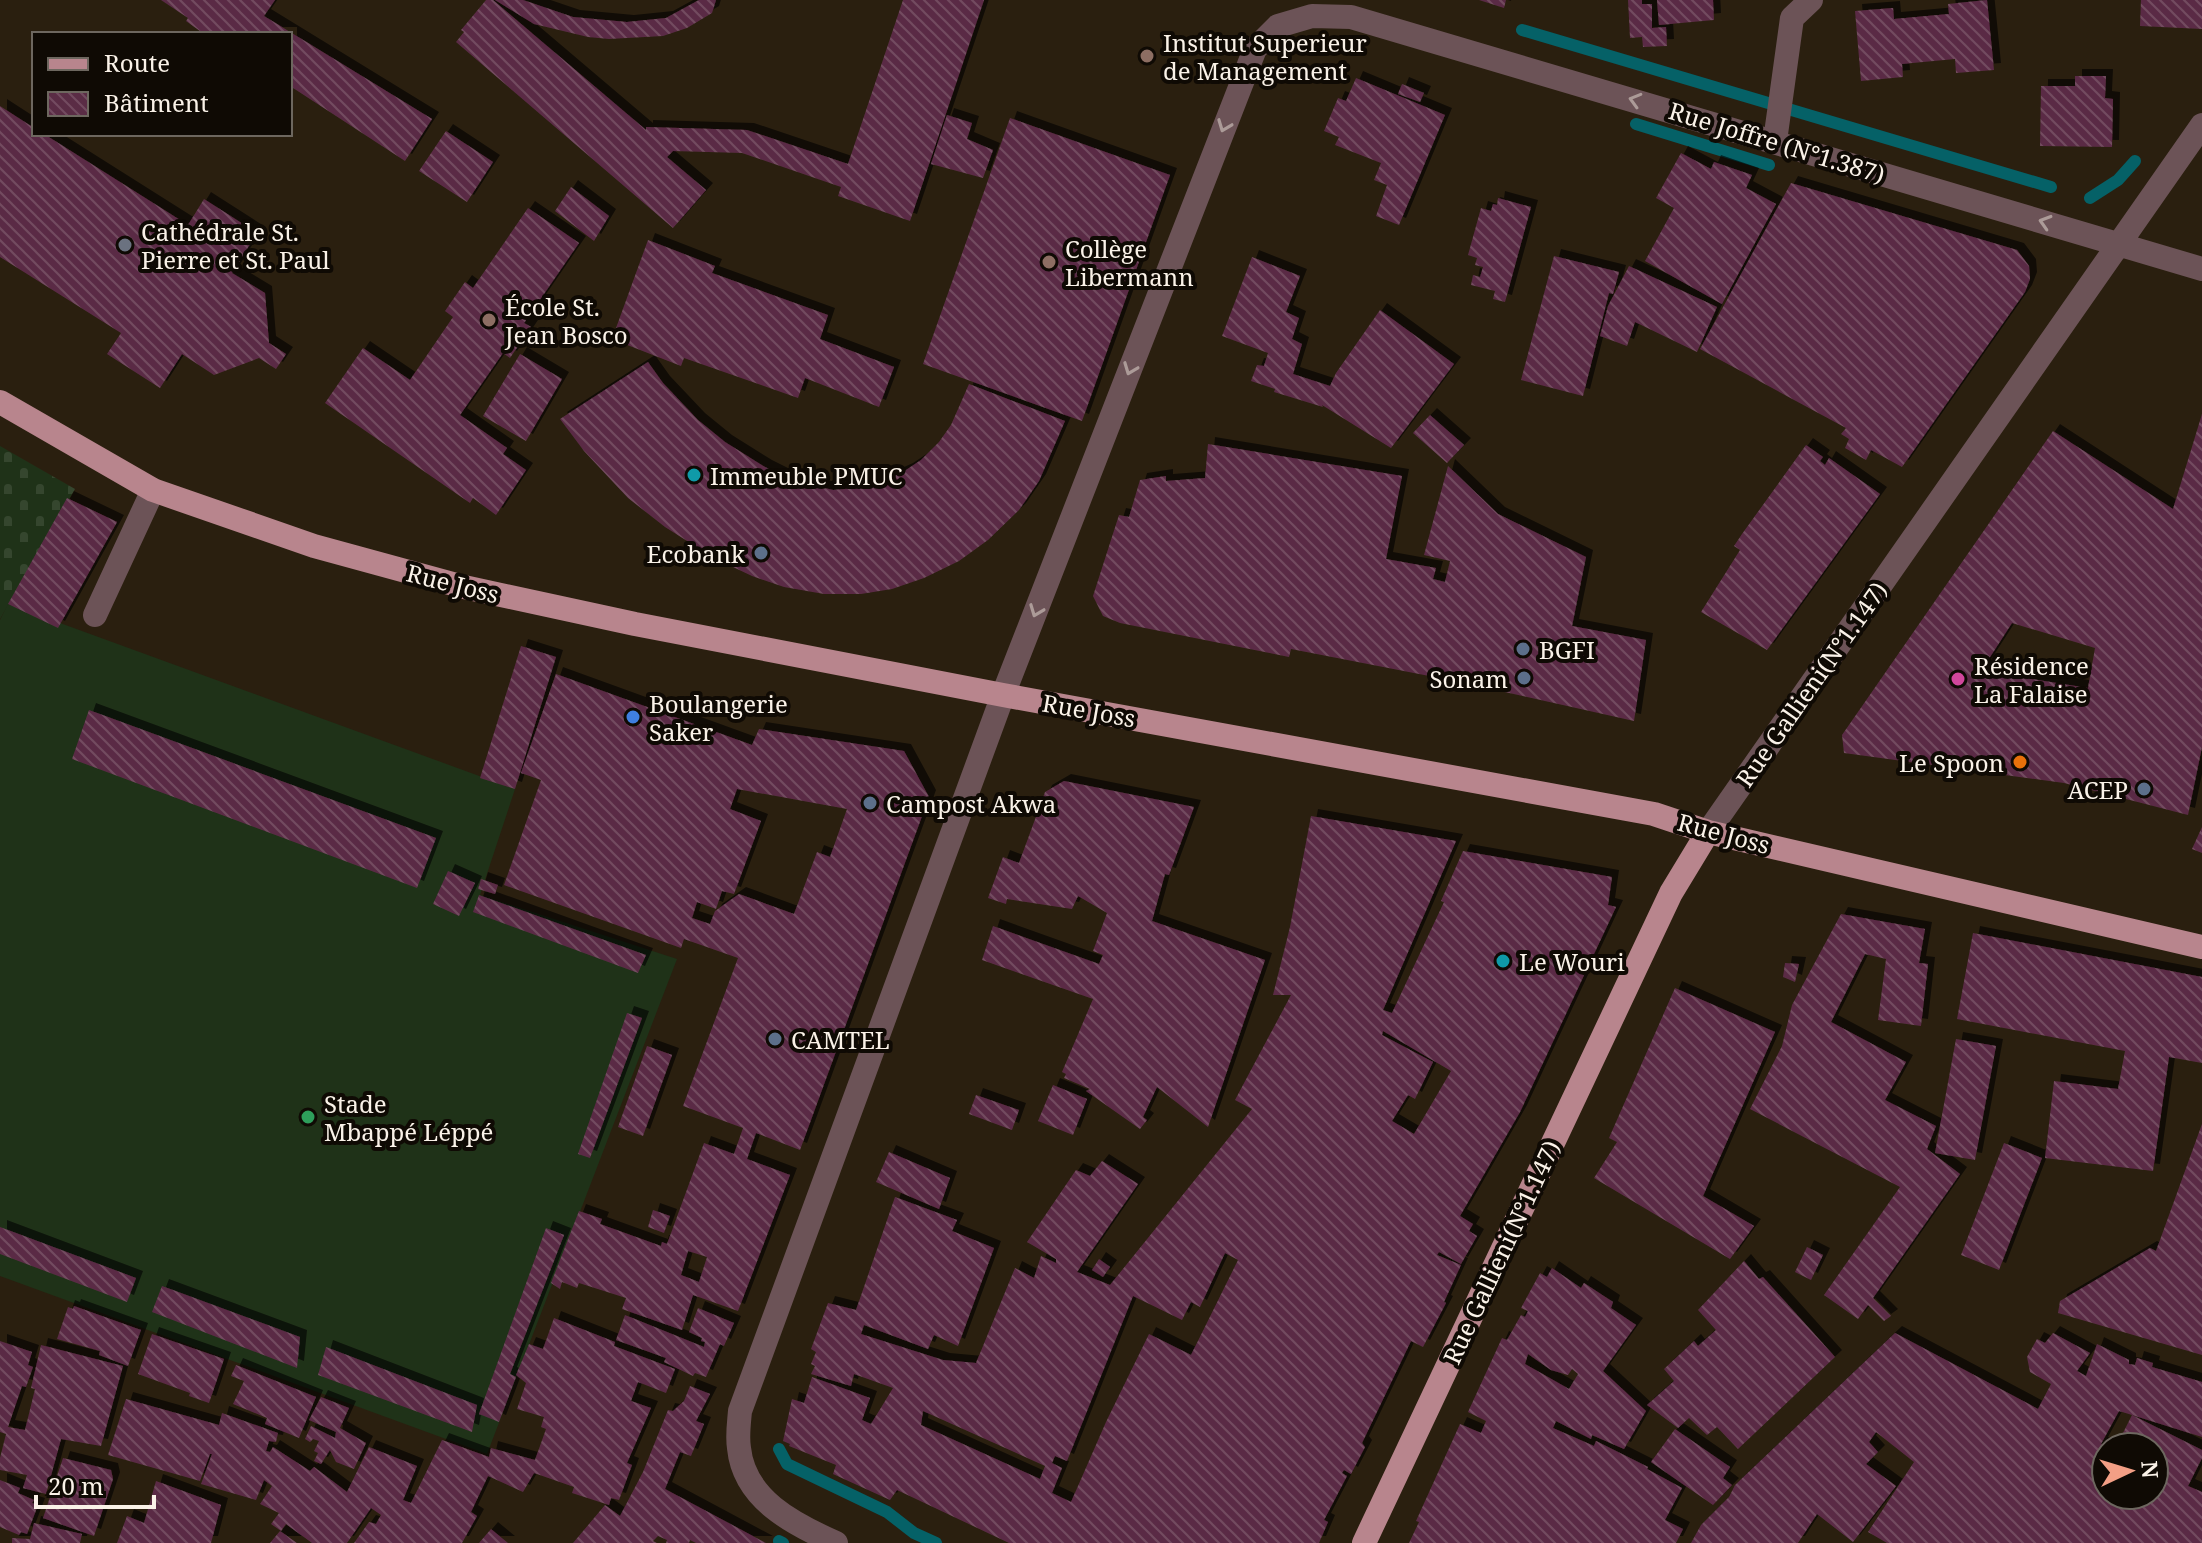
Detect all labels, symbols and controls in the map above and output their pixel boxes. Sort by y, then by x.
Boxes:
place label: Institut Superieur de Management [1163,26,1367,87]
legend [32,32,292,136]
text: Route [104,46,170,79]
marker: Institut Superieur de Management [1138,47,1156,65]
text: Bâtiment [104,86,209,119]
one-way arrow [1628,93,1642,109]
street label: Rue Joffre (N°1.387) [1665,93,1889,191]
one-way arrow [1218,119,1234,133]
place label: Cathédrale St. Pierre et St. Paul [141,215,330,276]
one-way arrow [2038,215,2052,231]
place label: Collège Libermann [1065,232,1194,293]
marker: Cathédrale St. Pierre et St. Paul [116,236,134,254]
marker: Collège Libermann [1040,253,1058,271]
place label: École St. Jean Bosco [504,290,628,351]
marker: École St. Jean Bosco [480,311,498,329]
one-way arrow [1123,361,1140,375]
place label: Immeuble PMUC [710,459,902,492]
marker: Immeuble PMUC [685,466,703,484]
place label: Ecobank [647,537,746,570]
marker: Ecobank [752,544,770,562]
street label: Rue Joss [403,556,503,610]
street label: Rue Gallieni(N°1.147) [1728,575,1894,793]
one-way arrow [1029,603,1046,617]
place label: BGFI [1539,633,1595,666]
marker: BGFI [1514,640,1532,658]
place label: Résidence La Falaise [1974,649,2089,710]
place label: Sonam [1429,662,1508,695]
marker: Sonam [1515,669,1533,687]
marker: Résidence La Falaise [1949,670,1967,688]
street label: Rue Joss [1040,686,1138,734]
place label: Boulangerie Saker [649,687,788,748]
marker: Boulangerie Saker [624,708,642,726]
place label: Le Spoon [1899,746,2004,779]
marker: Le Spoon [2011,753,2029,771]
place label: ACEP [2067,773,2128,806]
marker: ACEP [2135,780,2153,798]
place label: Campost Akwa [886,787,1056,820]
marker: Campost Akwa [861,794,879,812]
street label: Rue Joss [1674,805,1774,861]
place label: Le Wouri [1519,945,1625,978]
marker: Le Wouri [1494,952,1512,970]
place label: CAMTEL [791,1023,890,1056]
marker: CAMTEL [766,1030,784,1048]
place label: Stade Mbappé Léppé [324,1087,493,1148]
marker: Stade Mbappé Léppé [299,1108,317,1126]
street label: Rue Gallieni(N°1.147) [1435,1135,1567,1369]
north arrow [2090,1431,2170,1511]
scale bar [36,1459,154,1509]
text: N [2135,1460,2167,1479]
text: 20 m [48,1469,104,1502]

